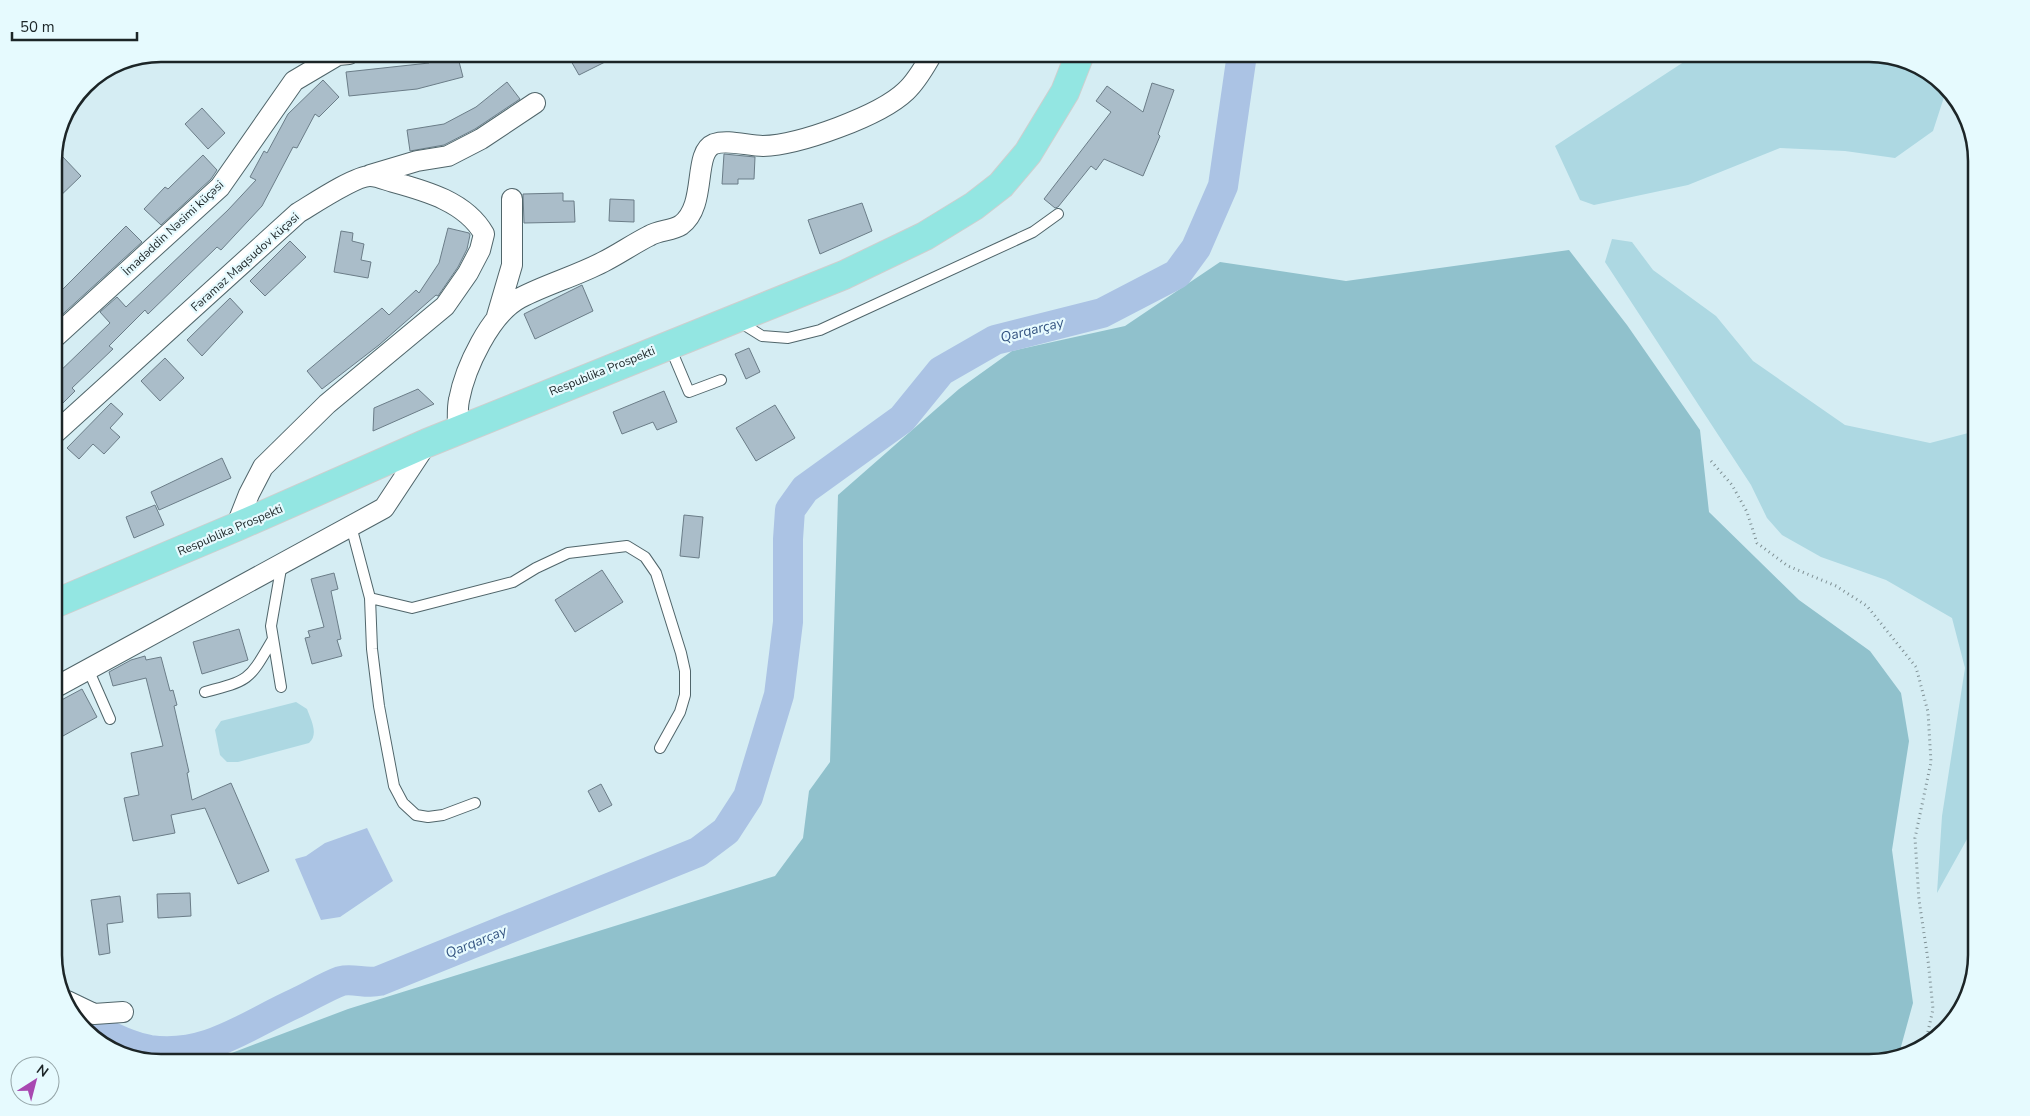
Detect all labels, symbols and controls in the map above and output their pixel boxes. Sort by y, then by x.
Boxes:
scale bar [12,10,138,42]
text: 50 m [20,17,55,37]
street label: İmadəddin Nəsimi küçəsi [119,177,227,279]
street label: Fəraməz Maqsudov küçəsi [187,209,303,315]
water label: Qarqarçay [998,313,1066,347]
street label: Respublika Prospekti [547,342,657,400]
street label: Respublika Prospekti [175,501,285,559]
water label: Qarqarçay [443,921,510,963]
north arrow [10,1056,60,1106]
text: N [33,1060,52,1082]

